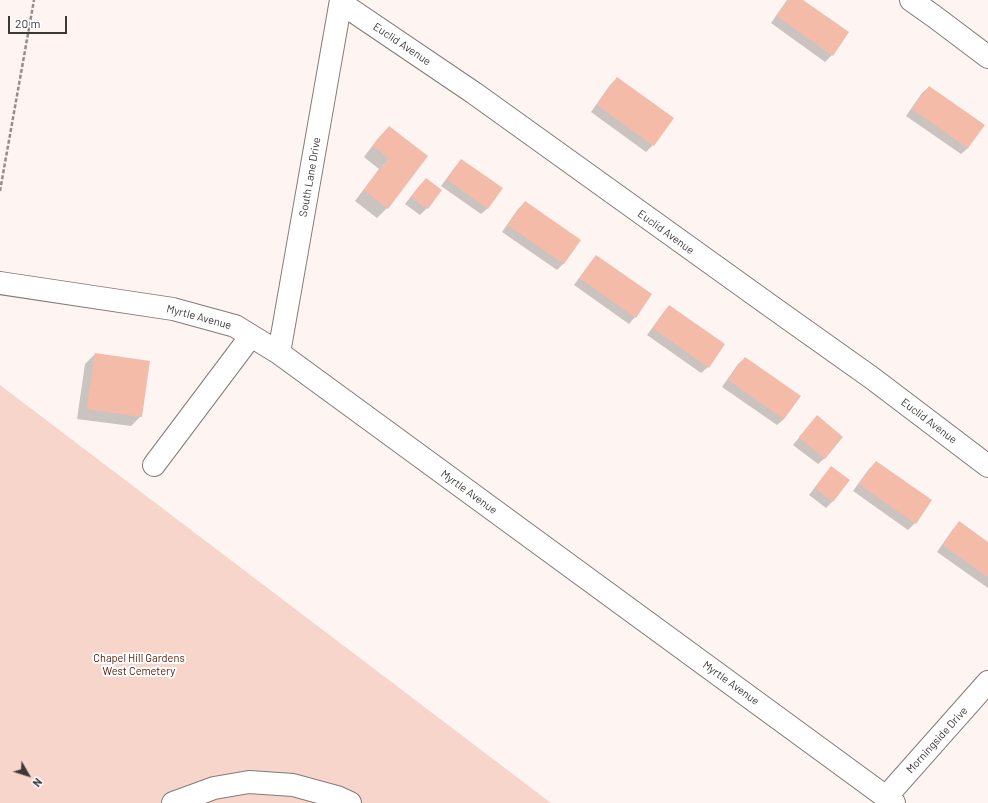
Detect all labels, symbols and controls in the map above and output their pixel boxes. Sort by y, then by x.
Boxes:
scale bar [10,8,69,34]
text: 20 m [15,16,41,30]
street label: Euclid Avenue [371,20,433,68]
street label: South Lane Drive [296,136,324,218]
street label: Euclid Avenue [635,207,697,257]
street label: Myrtle Avenue [165,302,233,332]
street label: Euclid Avenue [898,396,960,446]
street label: Myrtle Avenue [438,467,500,517]
park label: Chapel Hill Gardens West Cemetery [93,651,185,677]
street label: Myrtle Avenue [700,658,762,708]
street label: Morningside Drive [904,704,970,776]
north arrow [8,755,48,795]
text: N [30,776,45,790]

